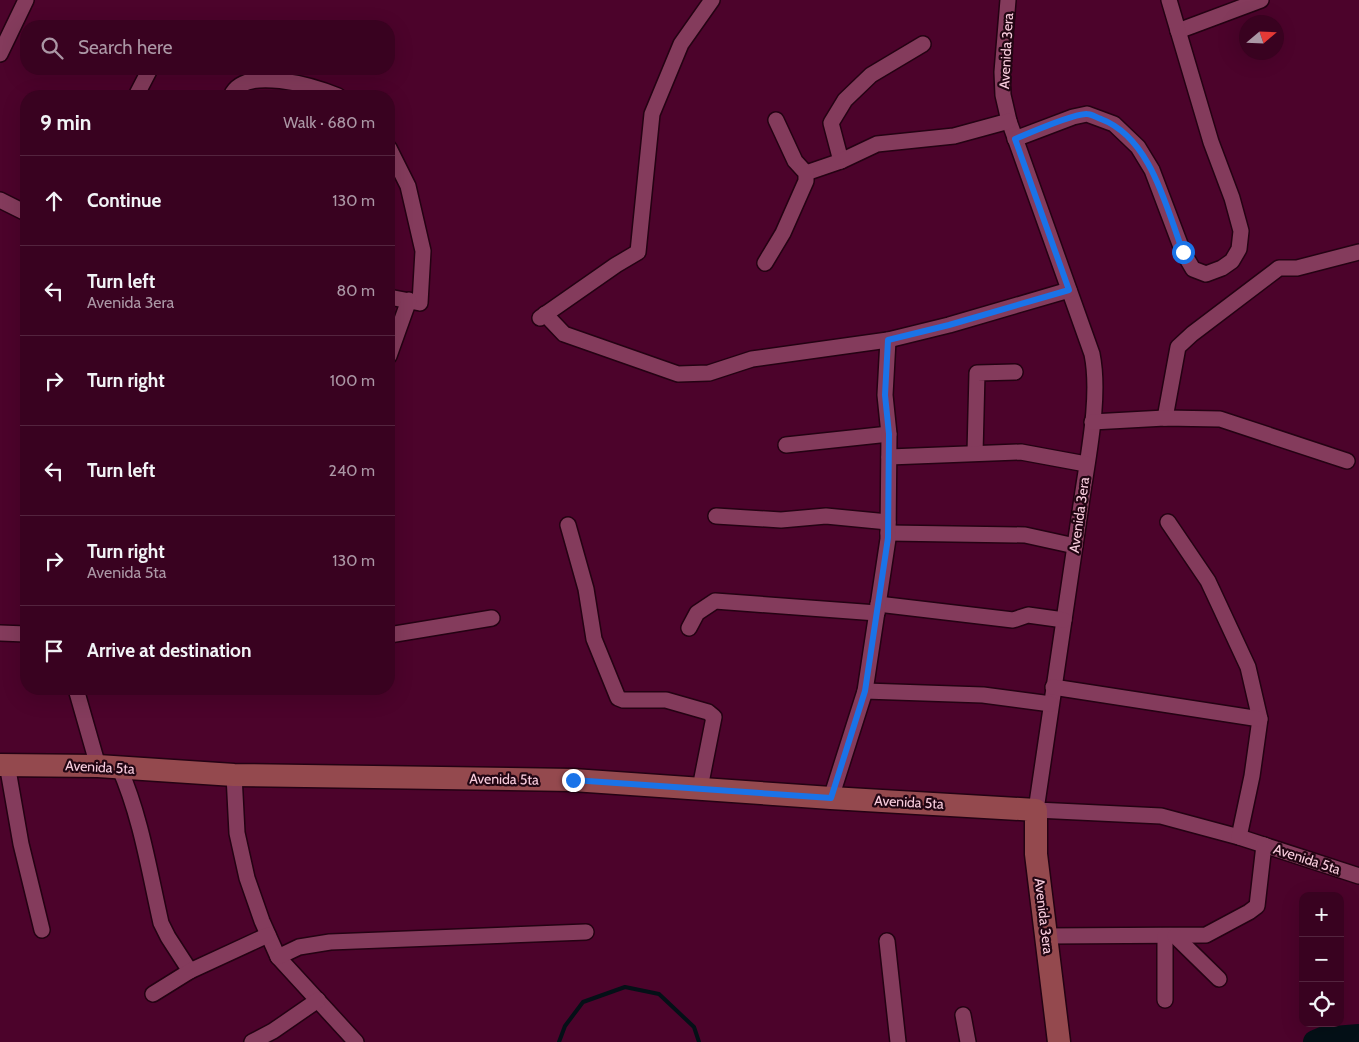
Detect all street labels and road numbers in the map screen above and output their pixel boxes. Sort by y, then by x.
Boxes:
street label: Avenida 3era [995,12,1017,90]
street label: Avenida 3era [1065,476,1093,554]
street label: Avenida 5ta [65,756,135,778]
street label: Avenida 5ta [469,769,539,789]
street label: Avenida 5ta [874,791,944,813]
street label: Avenida 5ta [1271,840,1343,878]
street label: Avenida 3era [1030,877,1058,955]

